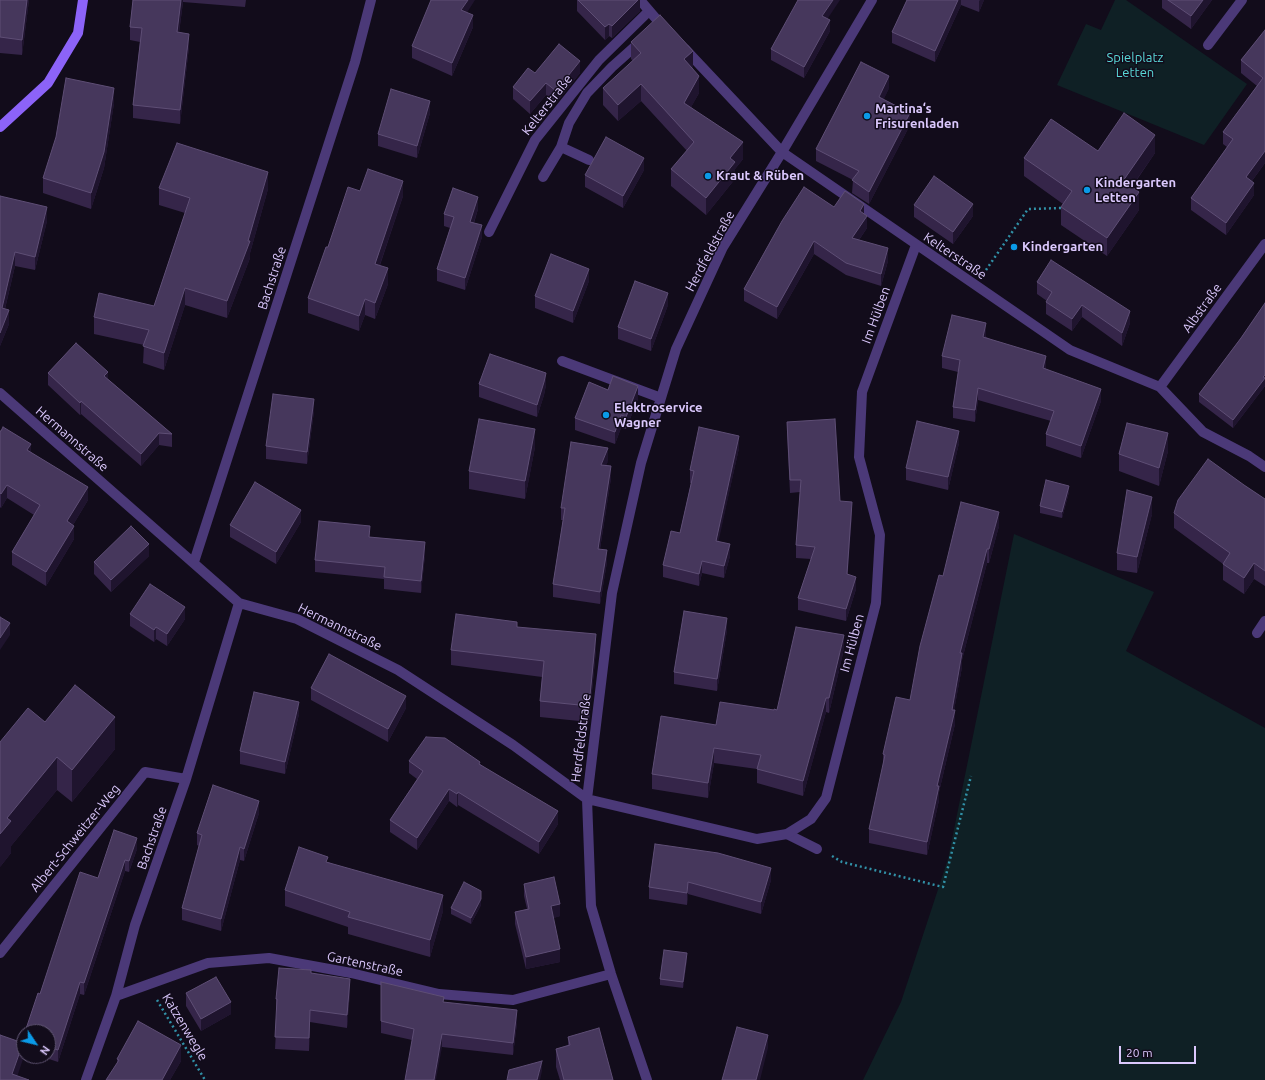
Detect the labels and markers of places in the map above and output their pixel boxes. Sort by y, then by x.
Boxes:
place label: Martina‘s Frisurenladen [875,101,959,132]
marker: Martina‘s Frisurenladen [862,111,872,121]
place label: Kraut & Rüben [716,168,804,184]
marker: Kraut & Rüben [703,171,713,181]
place label: Kindergarten Letten [1095,175,1176,206]
marker: Kindergarten Letten [1082,185,1092,195]
place label: Kindergarten [1022,239,1103,255]
marker: Kindergarten [1009,242,1019,252]
place label: Elektroservice Wagner [614,400,703,431]
marker: Elektroservice Wagner [601,410,611,420]

